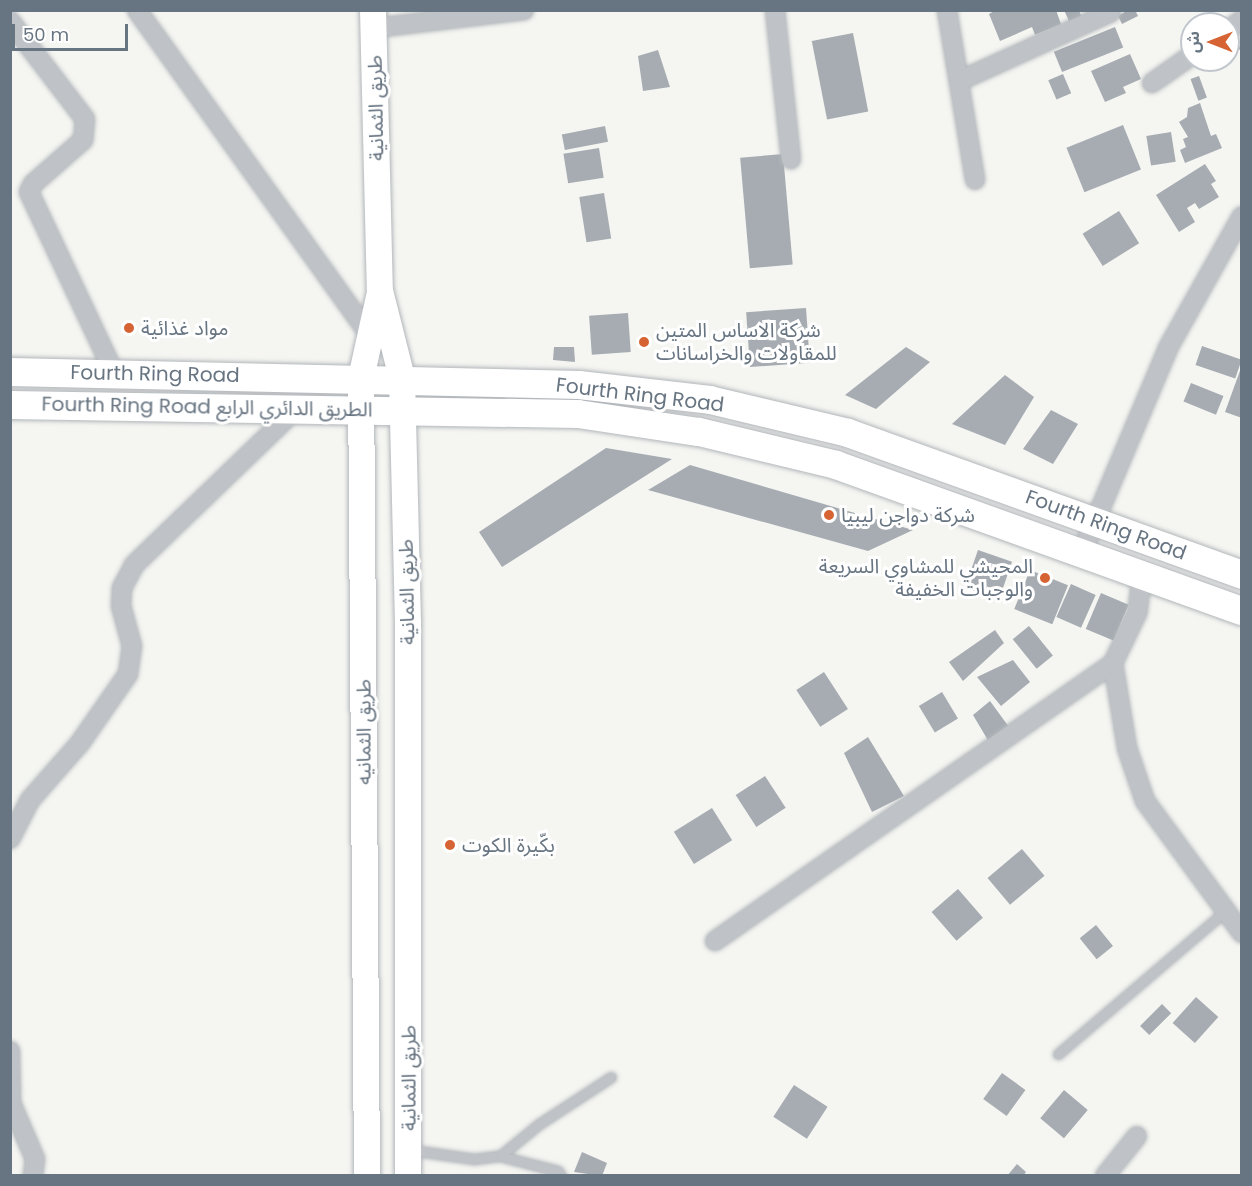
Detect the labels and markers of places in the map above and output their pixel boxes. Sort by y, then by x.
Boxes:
place label: مواد غذائية [141,316,229,340]
place label: شركة الاساس المتين للمقاولات والخراسانات [656,318,837,365]
marker: مواد غذائية [122,321,136,335]
marker: شركة الاساس المتين للمقاولات والخراسانات [637,335,651,349]
place label: شركة دواجن ليبيا [841,503,975,527]
marker: شركة دواجن ليبيا [822,508,836,522]
place label: المحيشي للمشاوي السريعة والوجبات الخفيفة [819,554,1033,601]
marker: المحيشي للمشاوي السريعة والوجبات الخفيفة [1038,571,1052,585]
place label: بكّيرة الكوت [462,833,555,857]
marker: بكّيرة الكوت [443,838,457,852]

